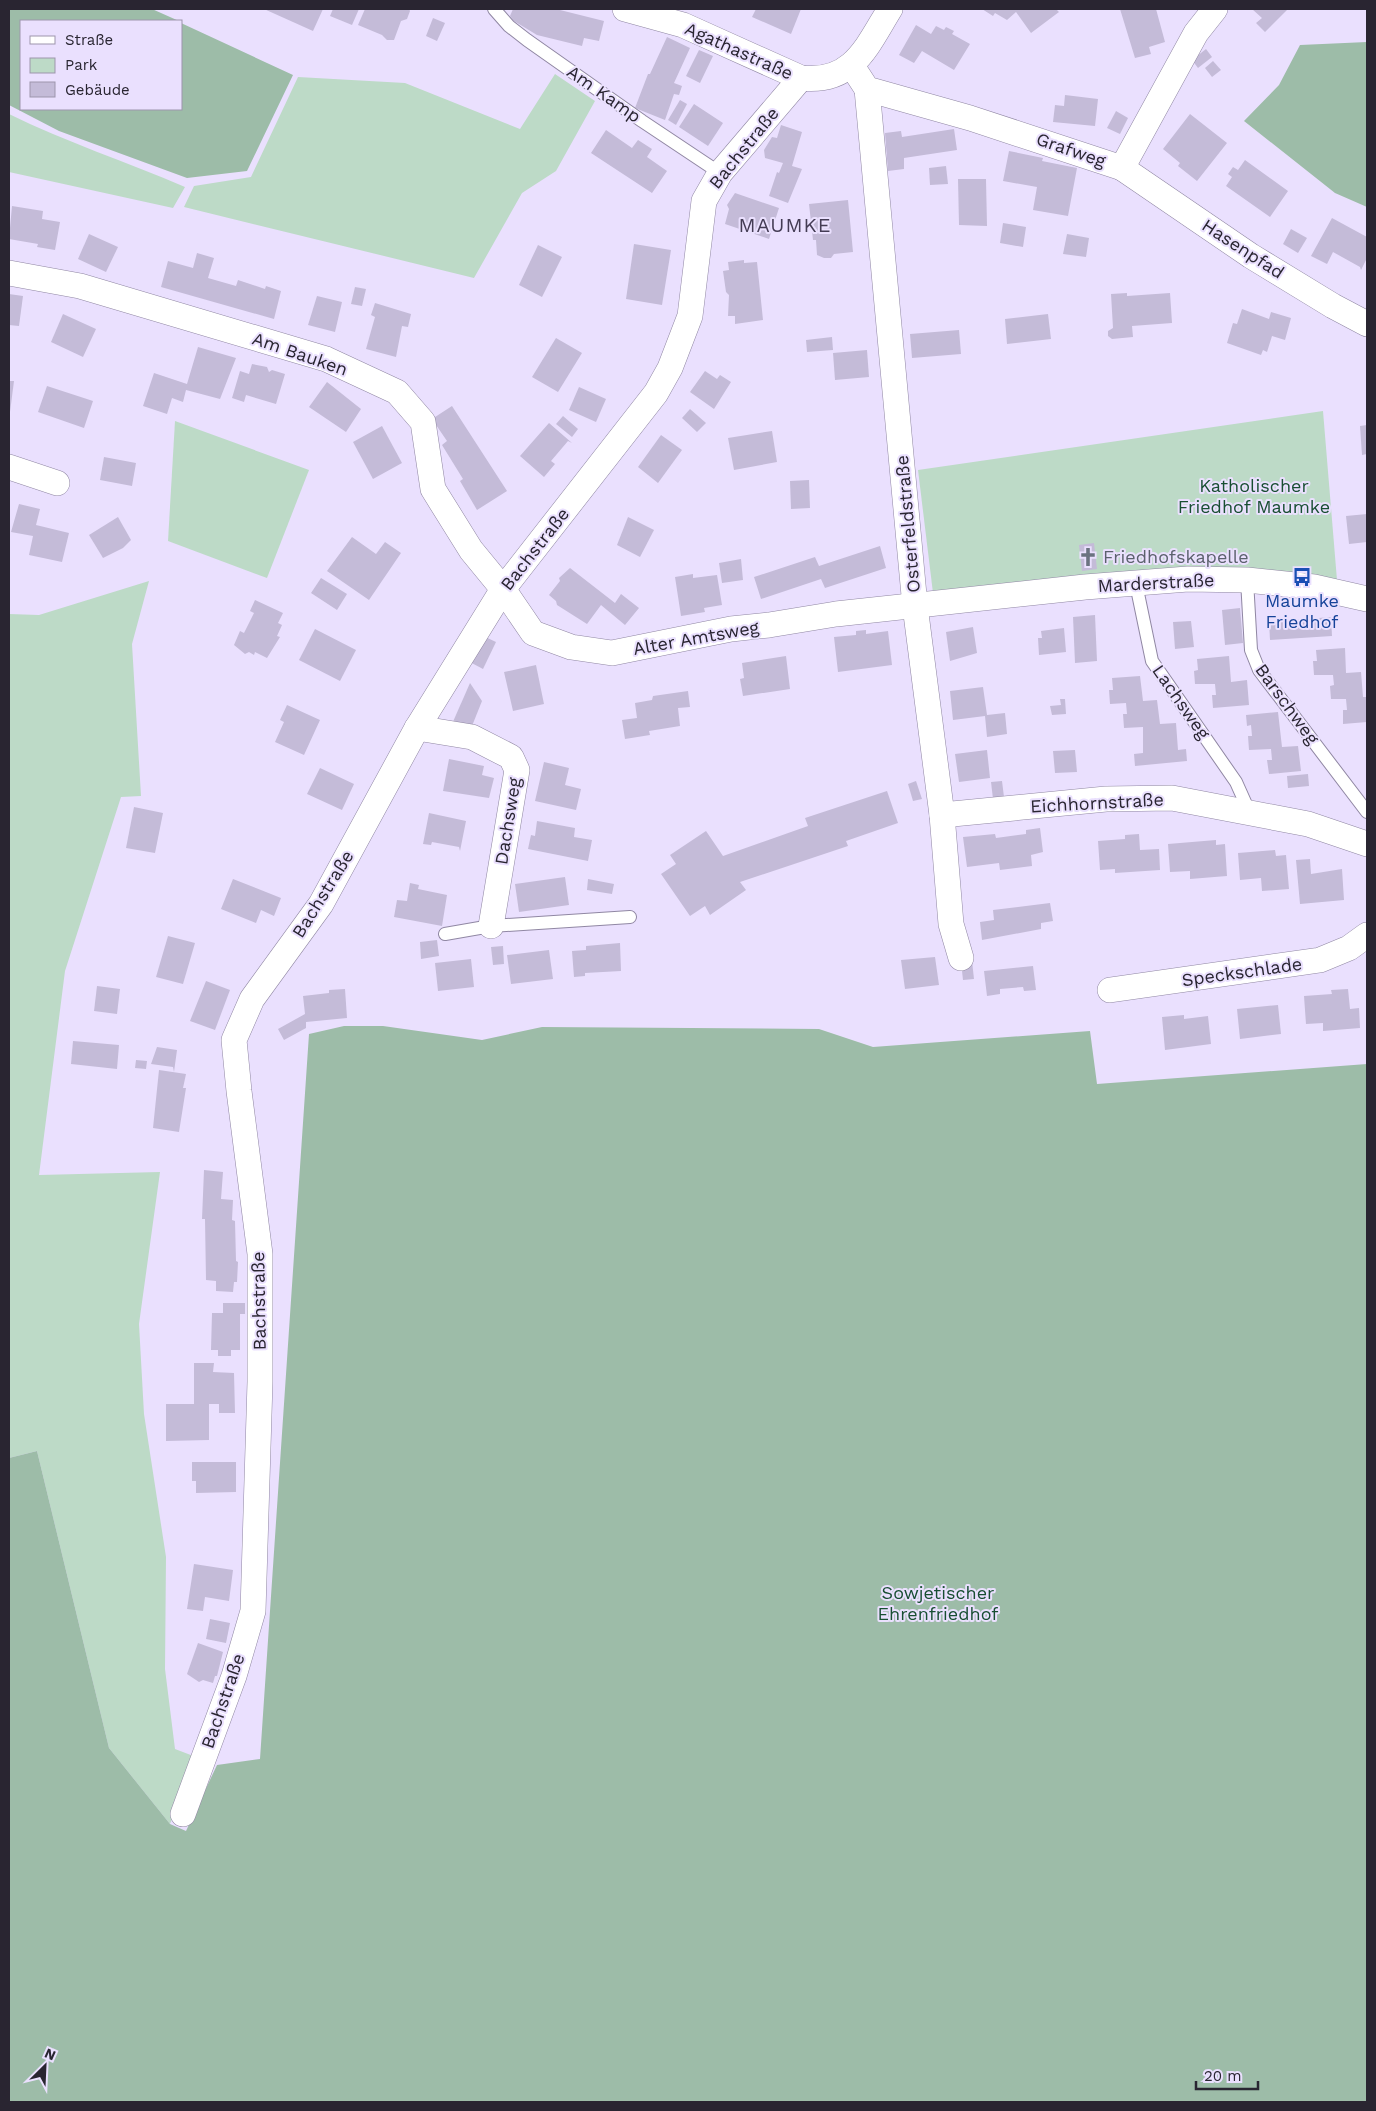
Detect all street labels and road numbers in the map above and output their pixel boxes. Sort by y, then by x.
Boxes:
street label: Agathastraße [682,17,796,84]
street label: Am Kamp [563,61,645,127]
street label: Bachstraße [704,103,783,193]
street label: Grafweg [1034,128,1109,171]
street label: Hasenpfad [1198,214,1288,283]
street label: Am Bauken [250,327,351,380]
street label: Osterfeldstraße [891,454,924,594]
street label: Bachstraße [496,503,573,594]
street label: Marderstraße [1097,569,1215,596]
street label: Alter Amtsweg [631,616,761,659]
street label: Barschweg [1251,659,1324,748]
street label: Lachsweg [1148,661,1215,743]
street label: Dachsweg [490,775,525,866]
street label: Eichhornstraße [1030,789,1164,816]
street label: Bachstraße [287,846,358,941]
street label: Speckschlade [1180,953,1303,990]
street label: Bachstraße [247,1251,270,1351]
street label: Bachstraße [196,1651,249,1751]

